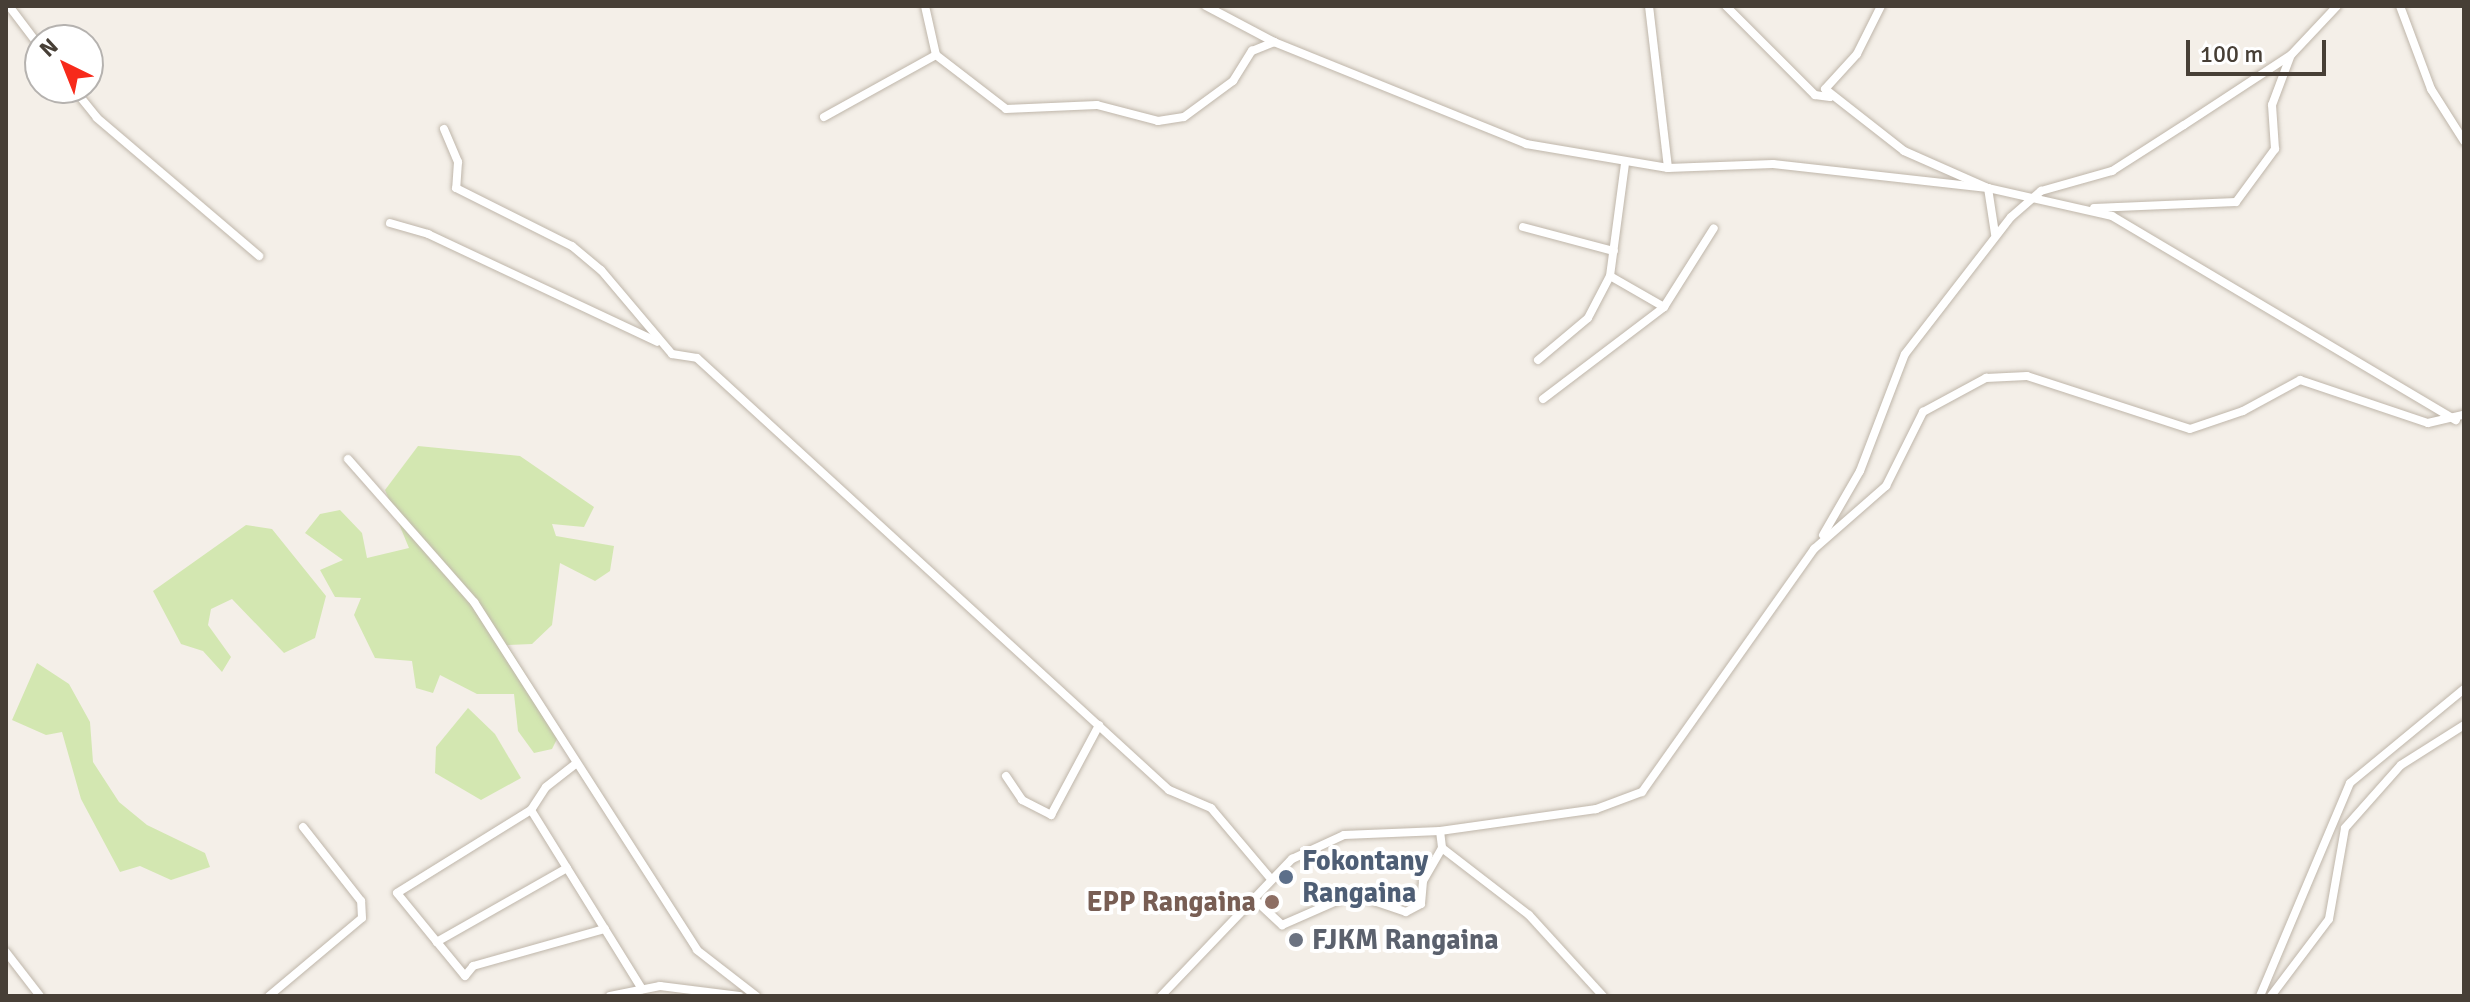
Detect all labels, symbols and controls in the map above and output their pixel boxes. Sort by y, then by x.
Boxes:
north arrow [24,24,104,104]
scale bar [2190,24,2330,74]
text: N [34,32,63,63]
text: 100 m [2200,39,2263,69]
place label: Fokontany Rangaina [1302,844,1429,910]
marker: Fokontany Rangaina [1277,868,1295,886]
place label: EPP Rangaina [1087,885,1256,919]
marker: EPP Rangaina [1263,893,1281,911]
place label: FJKM Rangaina [1312,923,1499,957]
marker: FJKM Rangaina [1287,931,1305,949]

